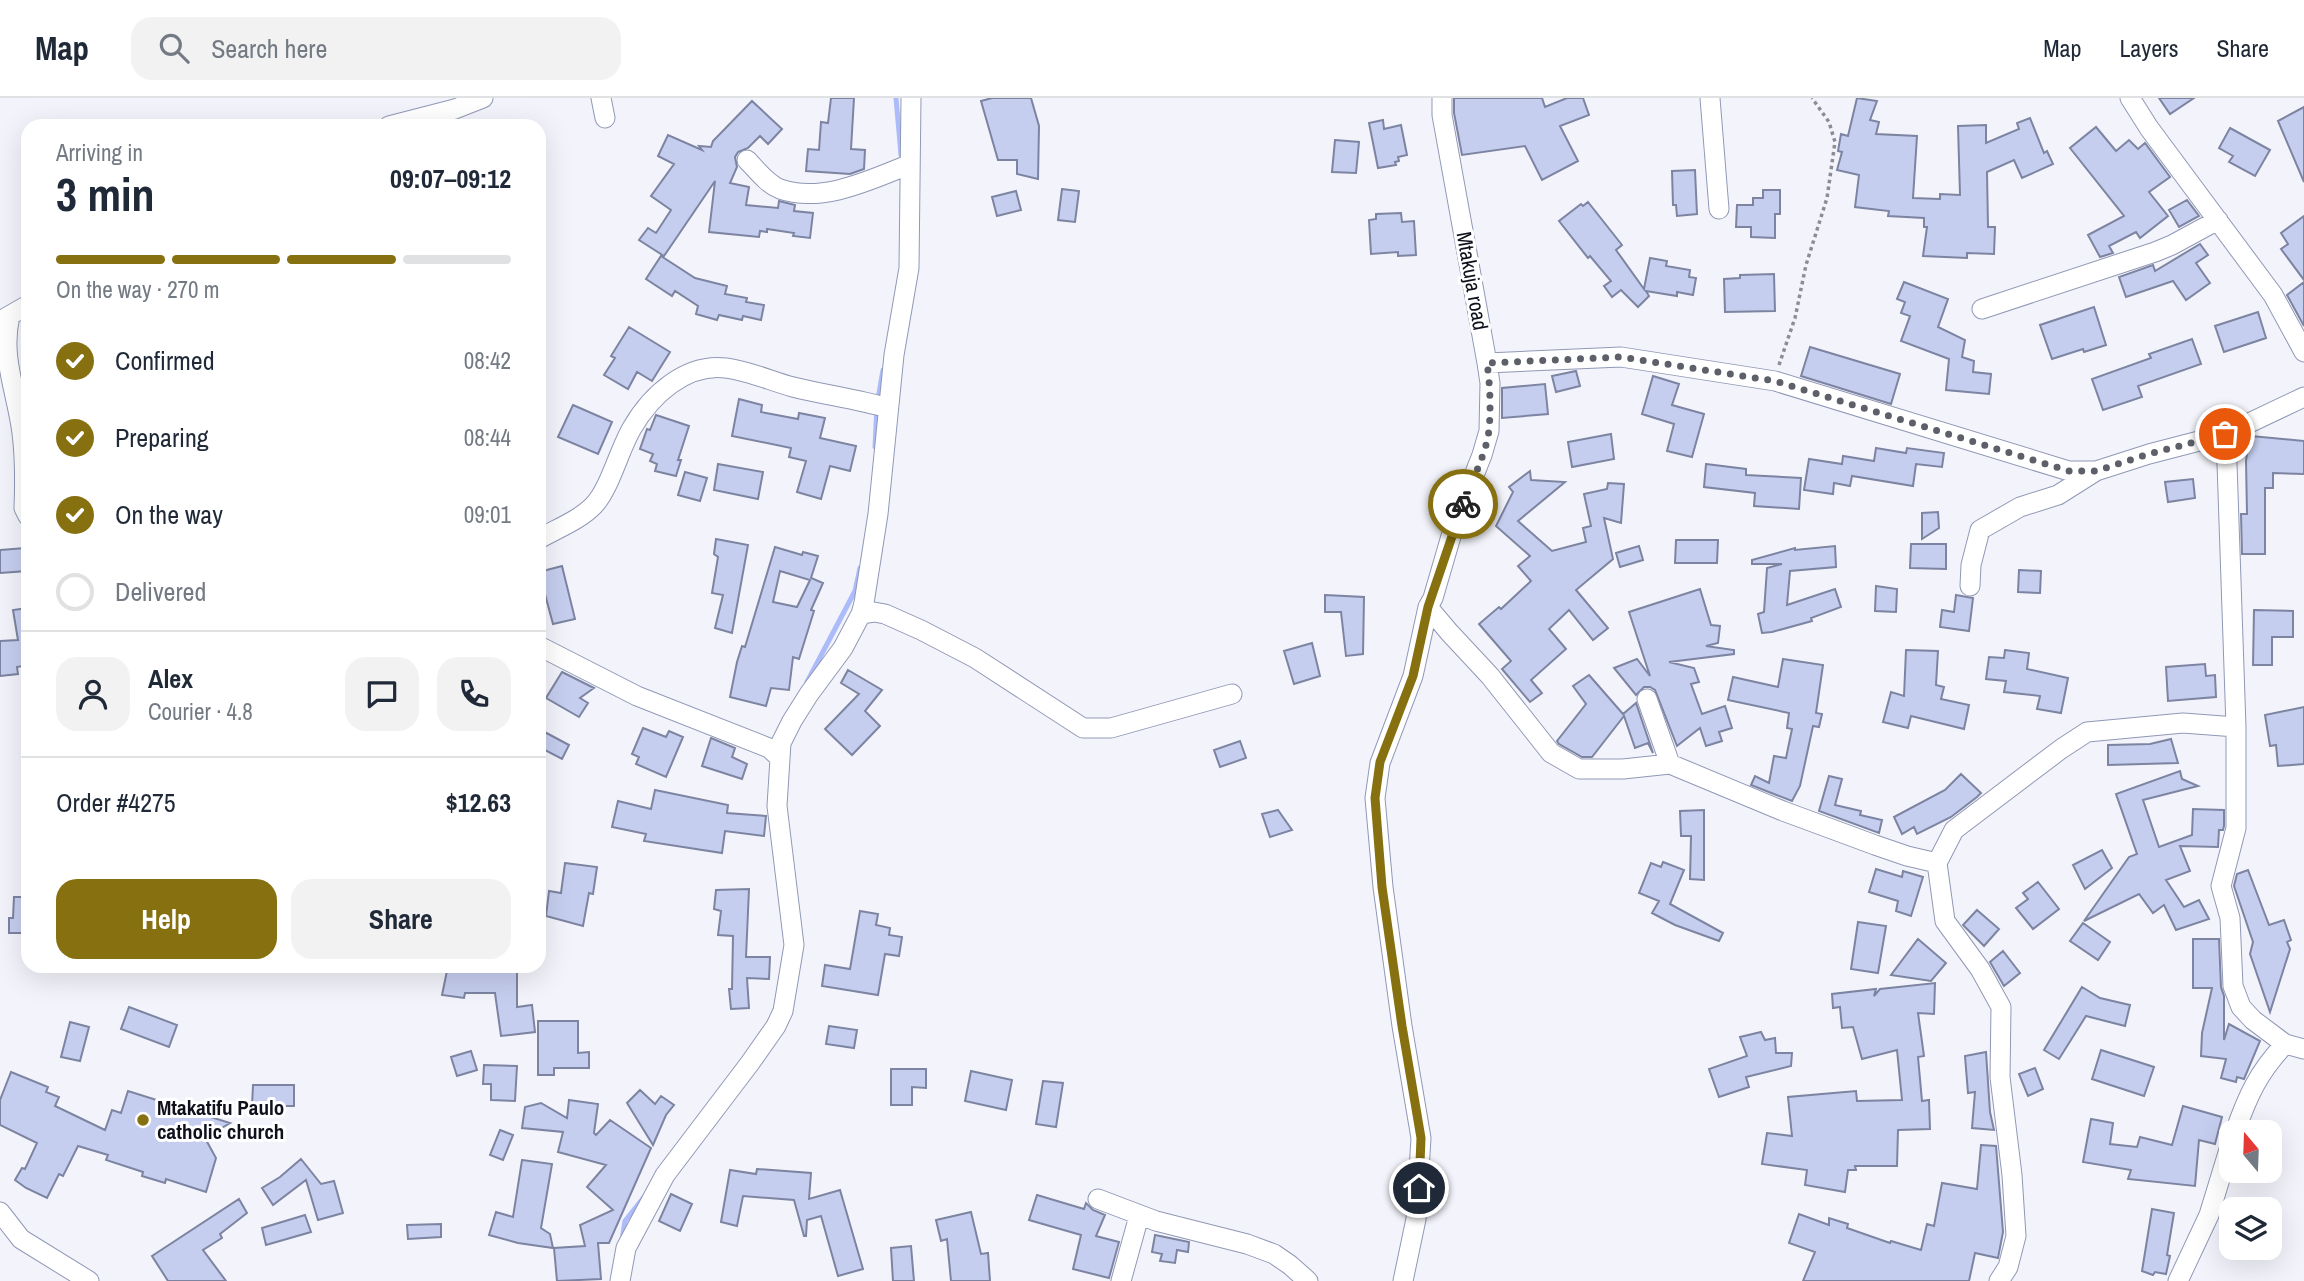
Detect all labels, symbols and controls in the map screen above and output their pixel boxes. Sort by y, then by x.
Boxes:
search box [131,17,621,80]
text: Map [35,26,89,70]
icon: search [155,29,193,67]
text: Search here [211,31,327,66]
text: Map [2043,32,2081,64]
text: Layers [2119,32,2178,64]
text: Share [2216,32,2269,64]
text: Arriving in [56,137,143,168]
text: 09:07–09:12 [390,161,511,196]
text: 3 min [56,163,155,225]
street label: Mtakuja road [1450,229,1495,332]
text: On the way · 270 m [56,274,220,305]
icon: check [56,342,94,380]
text: Confirmed [115,343,215,378]
text: 08:42 [464,345,511,376]
pin [2195,404,2255,464]
icon: bag [2206,415,2244,453]
icon: check [56,419,94,457]
text: Preparing [115,420,209,455]
text: 08:44 [464,422,511,453]
courier [1428,469,1498,539]
icon: bike [1444,485,1482,523]
icon: check [56,496,94,534]
text: On the way [115,497,223,532]
text: 09:01 [464,499,511,530]
text: Delivered [115,574,206,609]
button: person [56,657,130,731]
button: chat [345,657,419,731]
button: phone [437,657,511,731]
text: Alex [148,661,193,696]
text: Courier · 4.8 [148,696,253,727]
text: Order #4275 [56,785,176,820]
text: $12.63 [446,785,511,820]
button: Help [56,879,277,959]
button: Share [291,879,511,959]
place label: Mtakatifu Paulo catholic church [157,1093,284,1146]
marker: Mtakatifu Paulo catholic church [135,1112,151,1128]
north arrow [2219,1120,2282,1183]
map controls [2219,1120,2282,1260]
pin [1389,1158,1449,1218]
icon: home [1400,1169,1438,1207]
button: layers [2219,1197,2282,1260]

